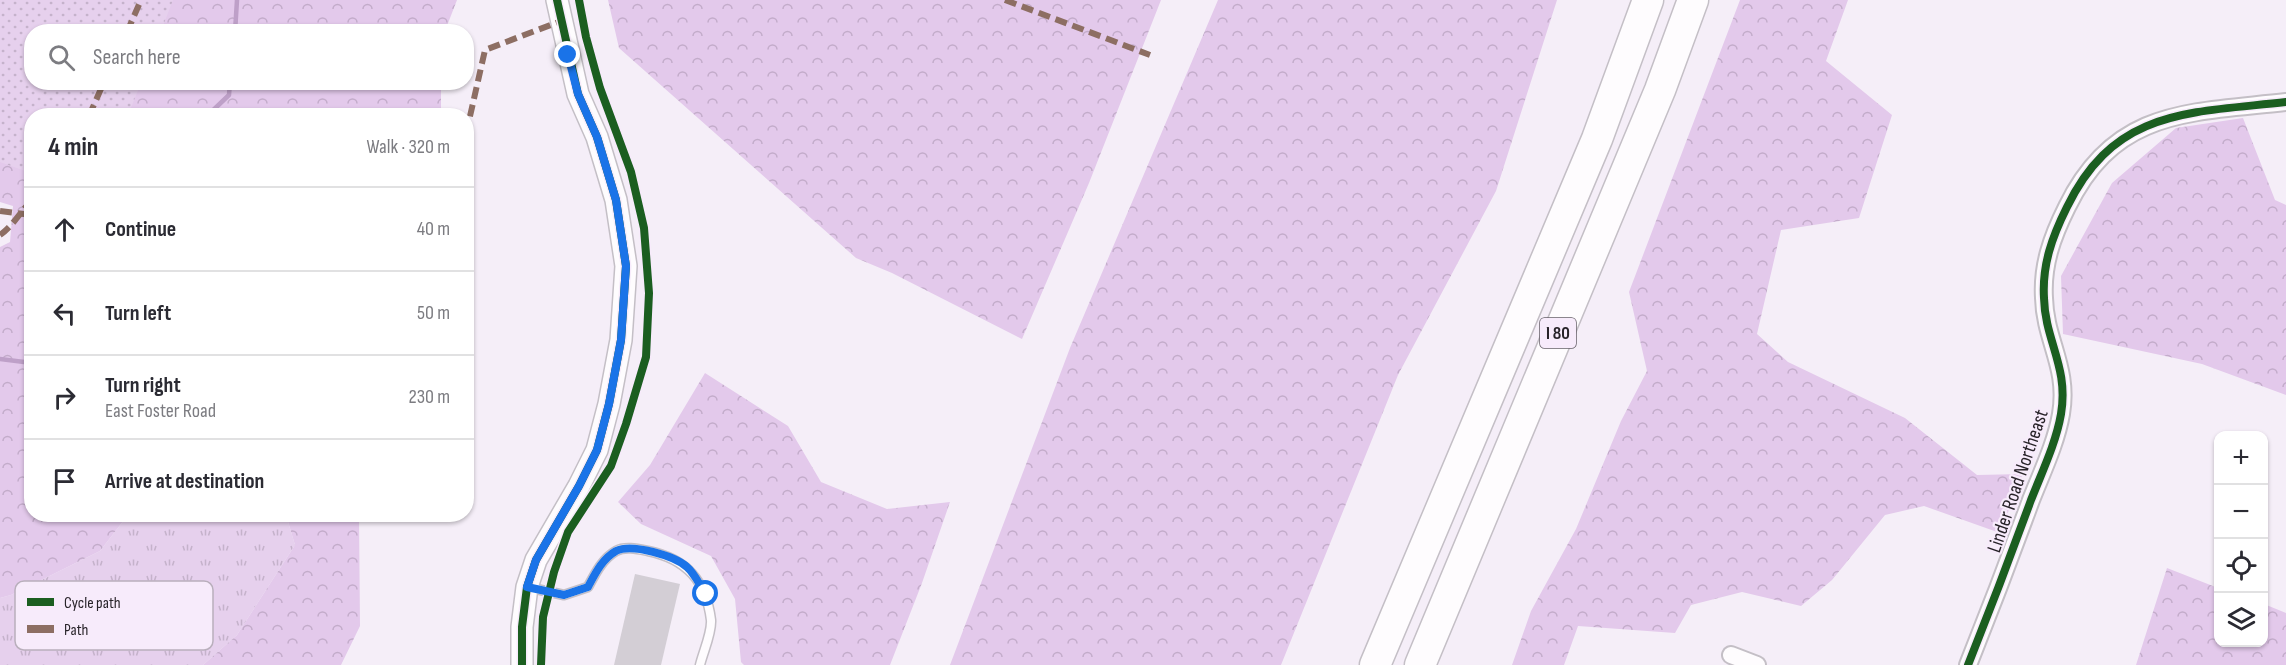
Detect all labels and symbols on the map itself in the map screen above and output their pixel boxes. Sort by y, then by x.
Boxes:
route end [554,41,580,67]
road number: I 80 [1540,318,1576,348]
street label: Linder Road Northeast [1982,406,2054,556]
route start [692,580,718,606]
legend [15,581,213,650]
text: Cycle path [64,594,121,613]
text: Path [64,621,88,640]

